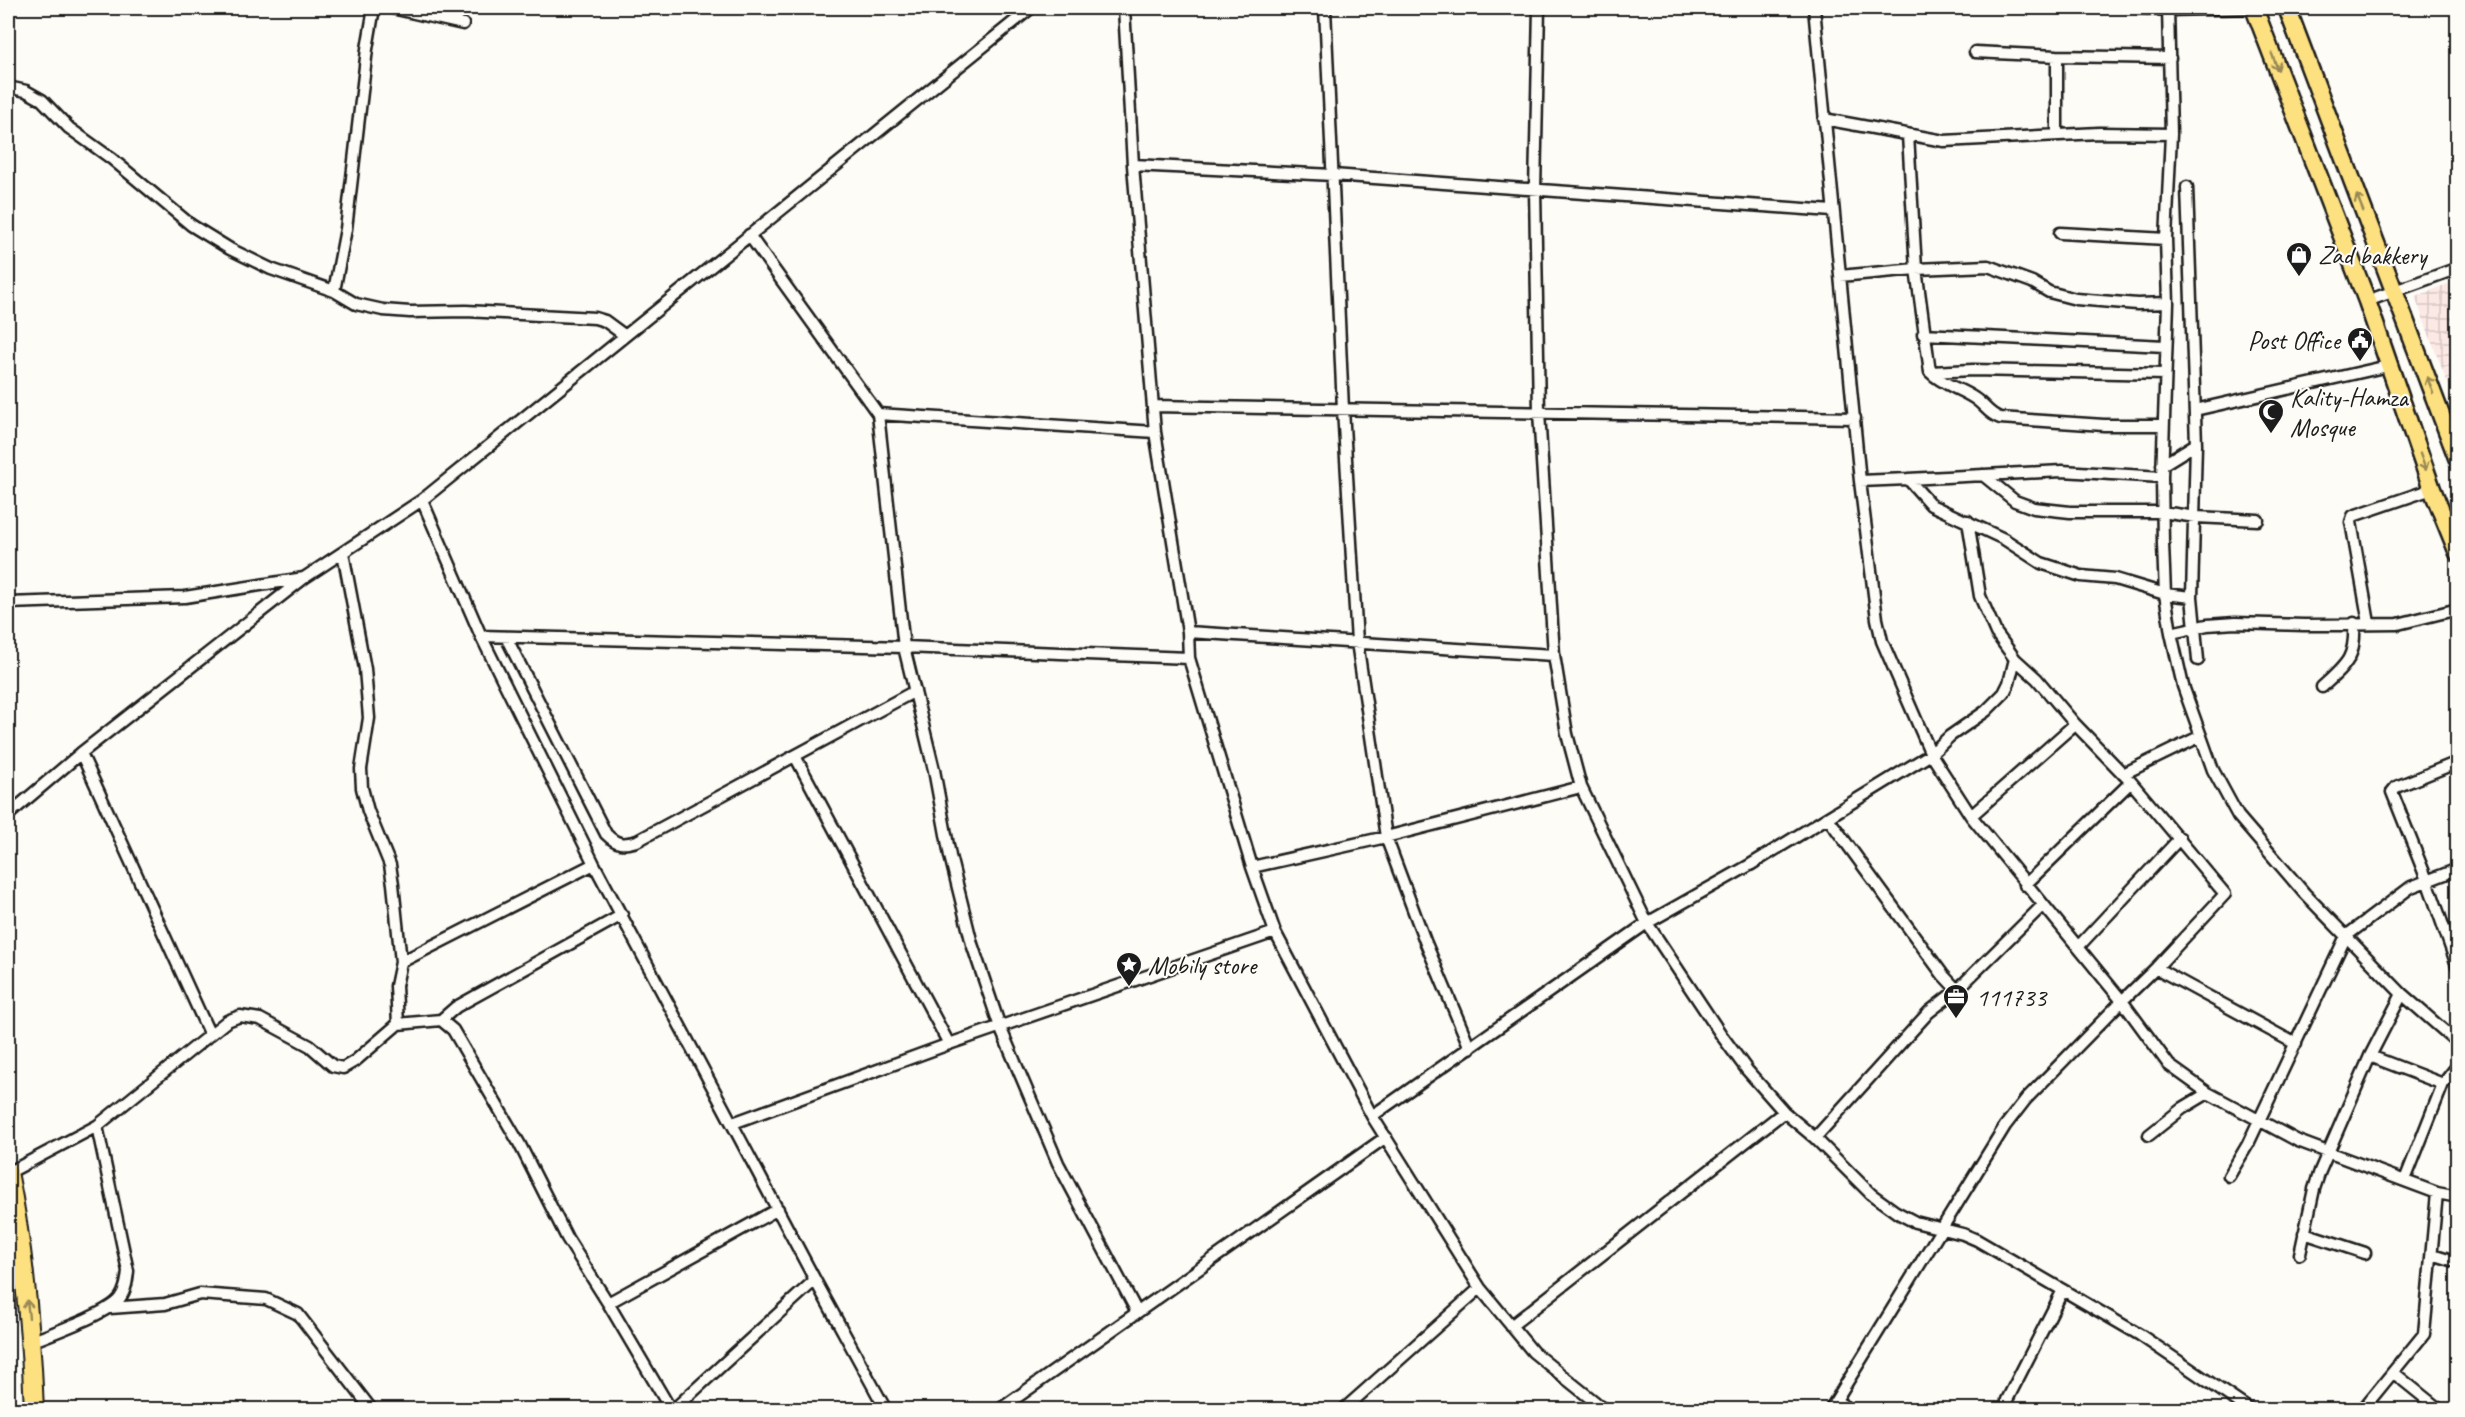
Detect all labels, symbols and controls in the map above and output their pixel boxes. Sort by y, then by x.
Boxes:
one-way arrow [2270,52,2281,71]
one-way arrow [2354,194,2365,213]
place label: Zad bakkery [2318,239,2428,272]
shop icon: Zad bakkery [2284,240,2314,278]
place label: Post Office [2248,324,2343,357]
public building icon: Post Office [2345,325,2375,363]
one-way arrow [2424,376,2435,395]
place label: Kality-Hamza Mosque [2290,381,2409,444]
mosque icon: Kality-Hamza Mosque [2256,397,2286,435]
one-way arrow [2418,452,2429,471]
place label: Mobily store [1148,949,1259,982]
place icon: Mobily store [1114,950,1144,988]
place label: 111733 [1976,981,2049,1014]
office icon: 111733 [1941,982,1971,1020]
one-way arrow [22,1300,33,1320]

